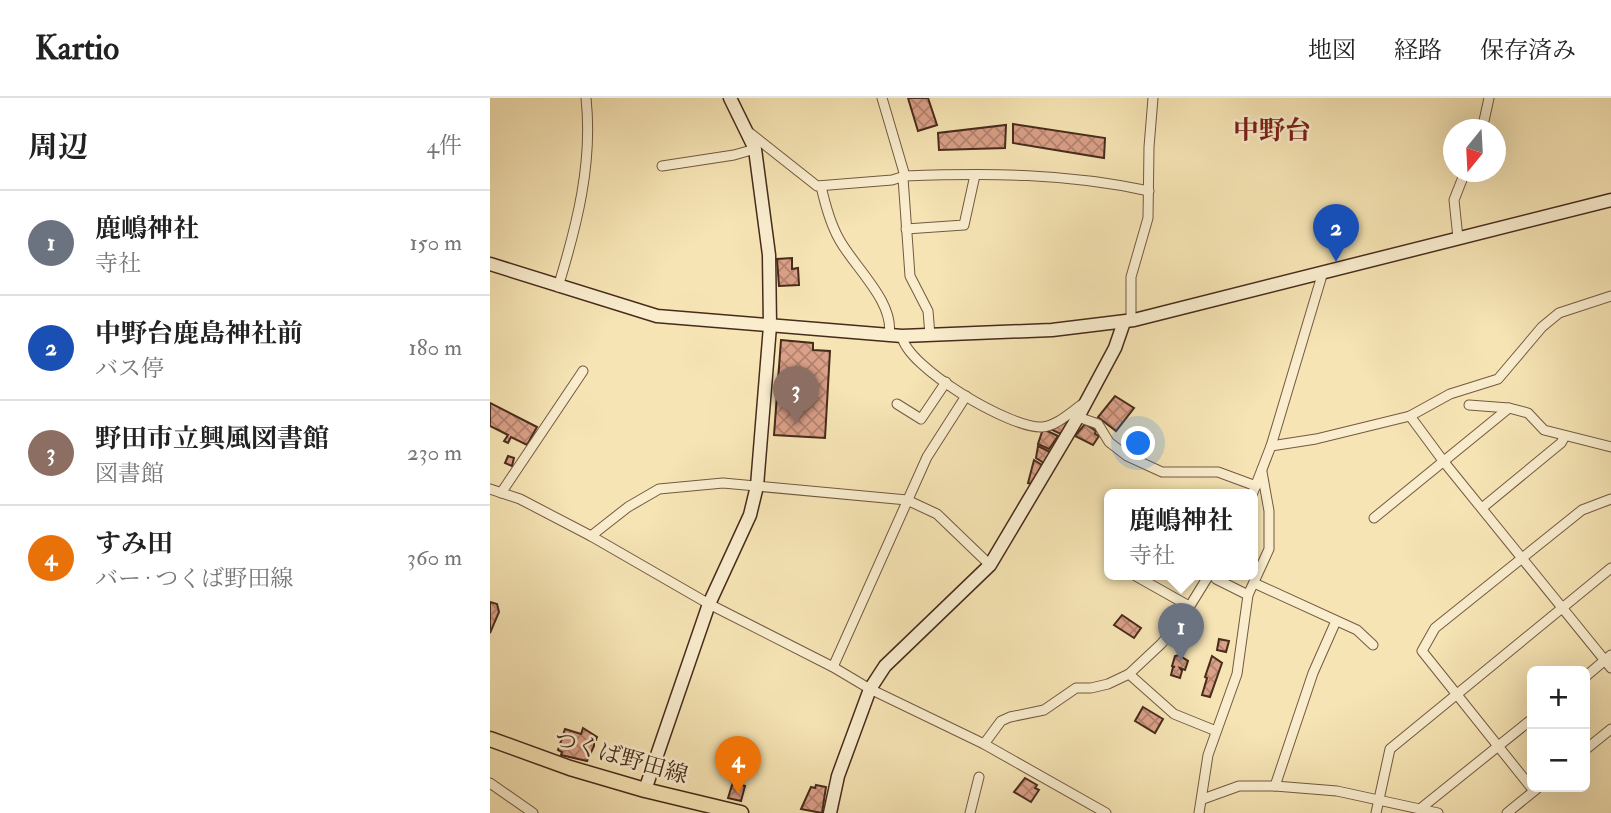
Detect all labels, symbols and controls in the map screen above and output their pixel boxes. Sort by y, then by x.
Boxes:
text: Kartio [35,28,119,69]
text: 地図 [1308,35,1356,66]
text: 経路 [1394,35,1442,66]
text: 保存済み [1480,35,1576,66]
district label: 中野台 [1233,115,1311,147]
north arrow [1443,119,1506,182]
text: 周辺 [28,129,88,166]
text: 4件 [427,131,462,160]
pin: 2 [1313,204,1359,262]
text: 鹿嶋神社 [95,213,199,245]
text: 1 [47,228,55,257]
text: 150 m [409,228,462,257]
text: 寺社 [95,249,141,278]
text: 中野台鹿島神社前 [95,318,303,350]
text: 2 [45,333,57,362]
text: 180 m [409,333,462,362]
text: バス停 [95,354,164,383]
pin: 3 [773,366,819,424]
text: 野田市立興風図書館 [95,423,329,455]
your location [1121,426,1155,460]
text: 3 [47,438,55,467]
text: 230 m [407,438,462,467]
text: 図書館 [95,459,164,488]
popup [1104,489,1258,580]
text: 鹿嶋神社 [1129,505,1233,537]
text: すみ田 [95,528,173,560]
text: 寺社 [1129,541,1175,570]
text: 4 [45,543,57,572]
text: 360 m [407,543,462,572]
text: バー · つくば野田線 [95,564,293,593]
pin: 1 [1158,603,1204,661]
map controls [1527,666,1590,792]
button: + [1527,666,1590,729]
street label: つくば野田線 [551,724,691,790]
button: − [1527,729,1590,792]
pin: 4 [715,736,761,794]

